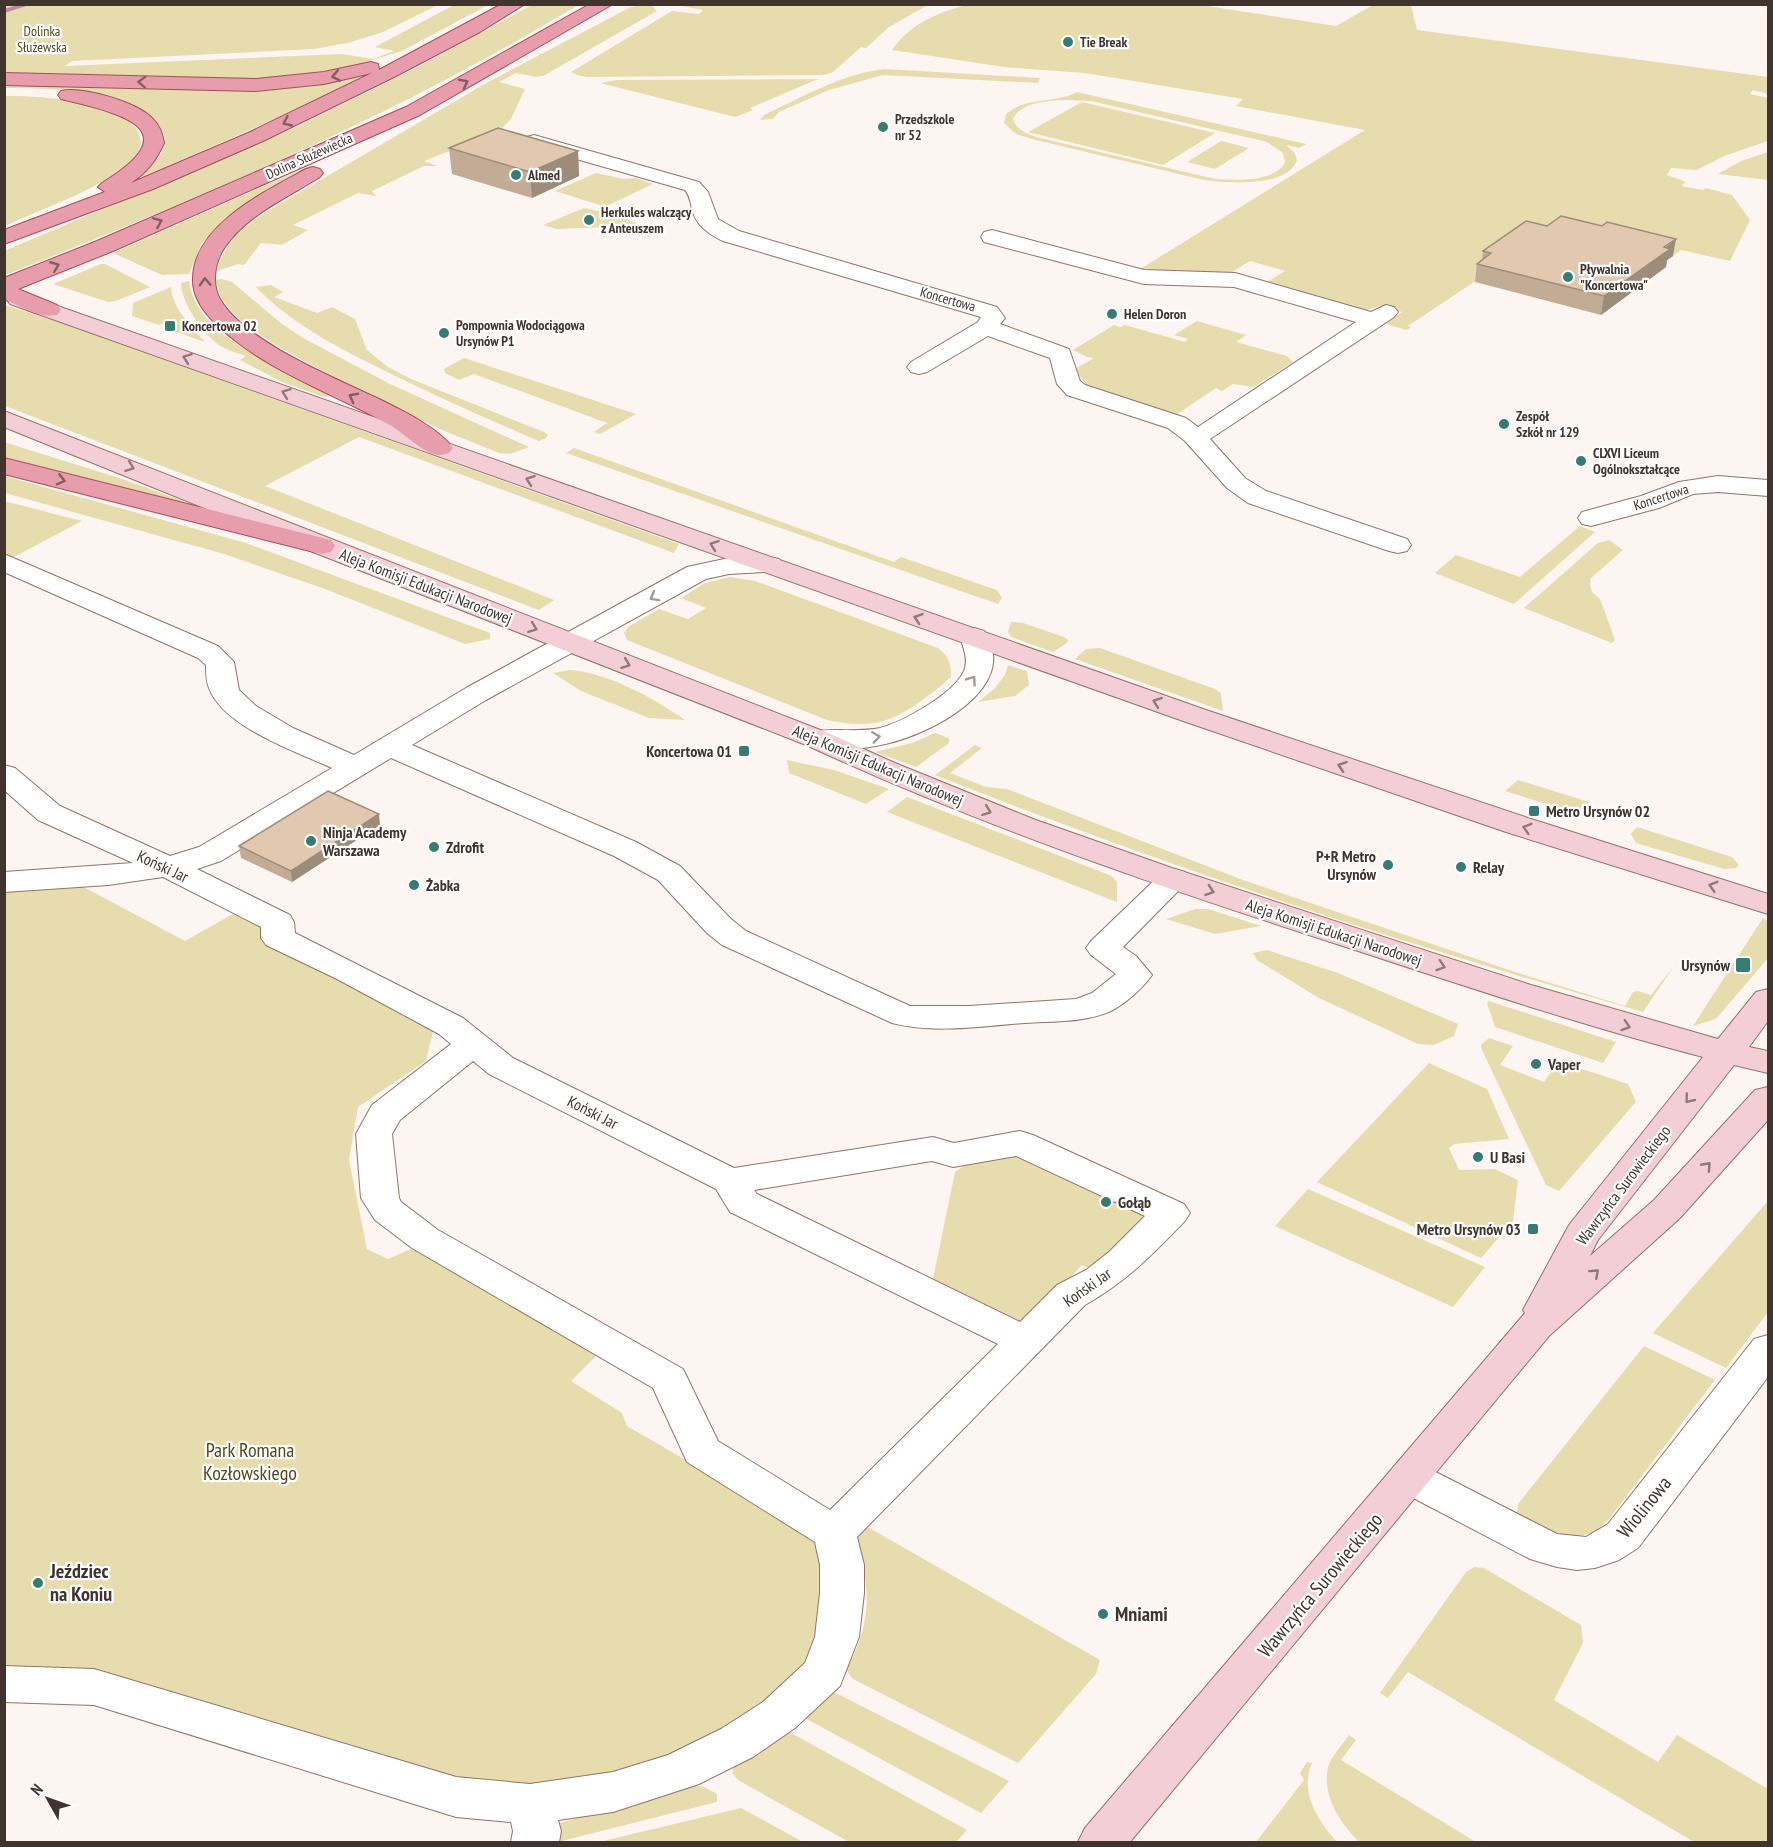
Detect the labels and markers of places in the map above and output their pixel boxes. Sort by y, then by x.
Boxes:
place label: Tie Break [1080,33,1127,51]
marker: Tie Break [1061,35,1075,49]
place label: Przedszkole nr 52 [895,110,954,144]
marker: Przedszkole nr 52 [876,120,890,134]
place label: Almed [527,166,560,184]
marker: Almed [509,168,523,182]
place label: Herkules walczący z Anteuszem [601,203,692,237]
marker: Herkules walczący z Anteuszem [582,213,596,227]
place label: Pływalnia "Koncertowa" [1580,260,1648,294]
marker: Pływalnia "Koncertowa" [1561,270,1575,284]
place label: Helen Doron [1124,305,1186,323]
marker: Helen Doron [1105,307,1119,321]
place label: Pompownia Wodociągowa Ursynów P1 [456,316,585,350]
place label: Koncertowa 02 [182,317,257,335]
marker: Koncertowa 02 [163,319,177,333]
marker: Pompownia Wodociągowa Ursynów P1 [437,326,451,340]
place label: Zespół Szkół nr 129 [1516,407,1580,441]
marker: Zespół Szkół nr 129 [1497,417,1511,431]
place label: CLXVI Liceum Ogólnokształcące [1593,444,1680,478]
marker: CLXVI Liceum Ogólnokształcące [1574,454,1588,468]
place label: Koncertowa 01 [646,741,732,761]
marker: Koncertowa 01 [737,744,751,758]
place label: Metro Ursynów 02 [1546,801,1650,821]
marker: Metro Ursynów 02 [1527,804,1541,818]
place label: Ninja Academy Warszawa [322,822,407,860]
marker: Ninja Academy Warszawa [304,834,318,848]
place label: Zdrofit [446,837,484,857]
marker: Zdrofit [427,840,441,854]
place label: P+R Metro Ursynów [1316,846,1376,884]
place label: Relay [1473,857,1505,877]
marker: P+R Metro Ursynów [1381,858,1395,872]
marker: Relay [1454,860,1468,874]
place label: Żabka [426,875,460,895]
marker: Żabka [407,878,421,892]
place label: Ursynów [1681,955,1730,975]
marker: Ursynów [1734,956,1752,974]
place label: Vaper [1547,1054,1581,1074]
marker: Vaper [1529,1057,1543,1071]
place label: U Basi [1490,1147,1526,1167]
marker: U Basi [1471,1150,1485,1164]
place label: Gołąb [1118,1192,1151,1212]
marker: Gołąb [1099,1195,1113,1209]
place label: Metro Ursynów 03 [1417,1219,1521,1239]
marker: Metro Ursynów 03 [1526,1222,1540,1236]
place label: Jeździec na Koniu [49,1558,112,1607]
marker: Jeździec na Koniu [31,1576,45,1590]
place label: Mniami [1115,1601,1168,1627]
marker: Mniami [1096,1607,1110,1621]

